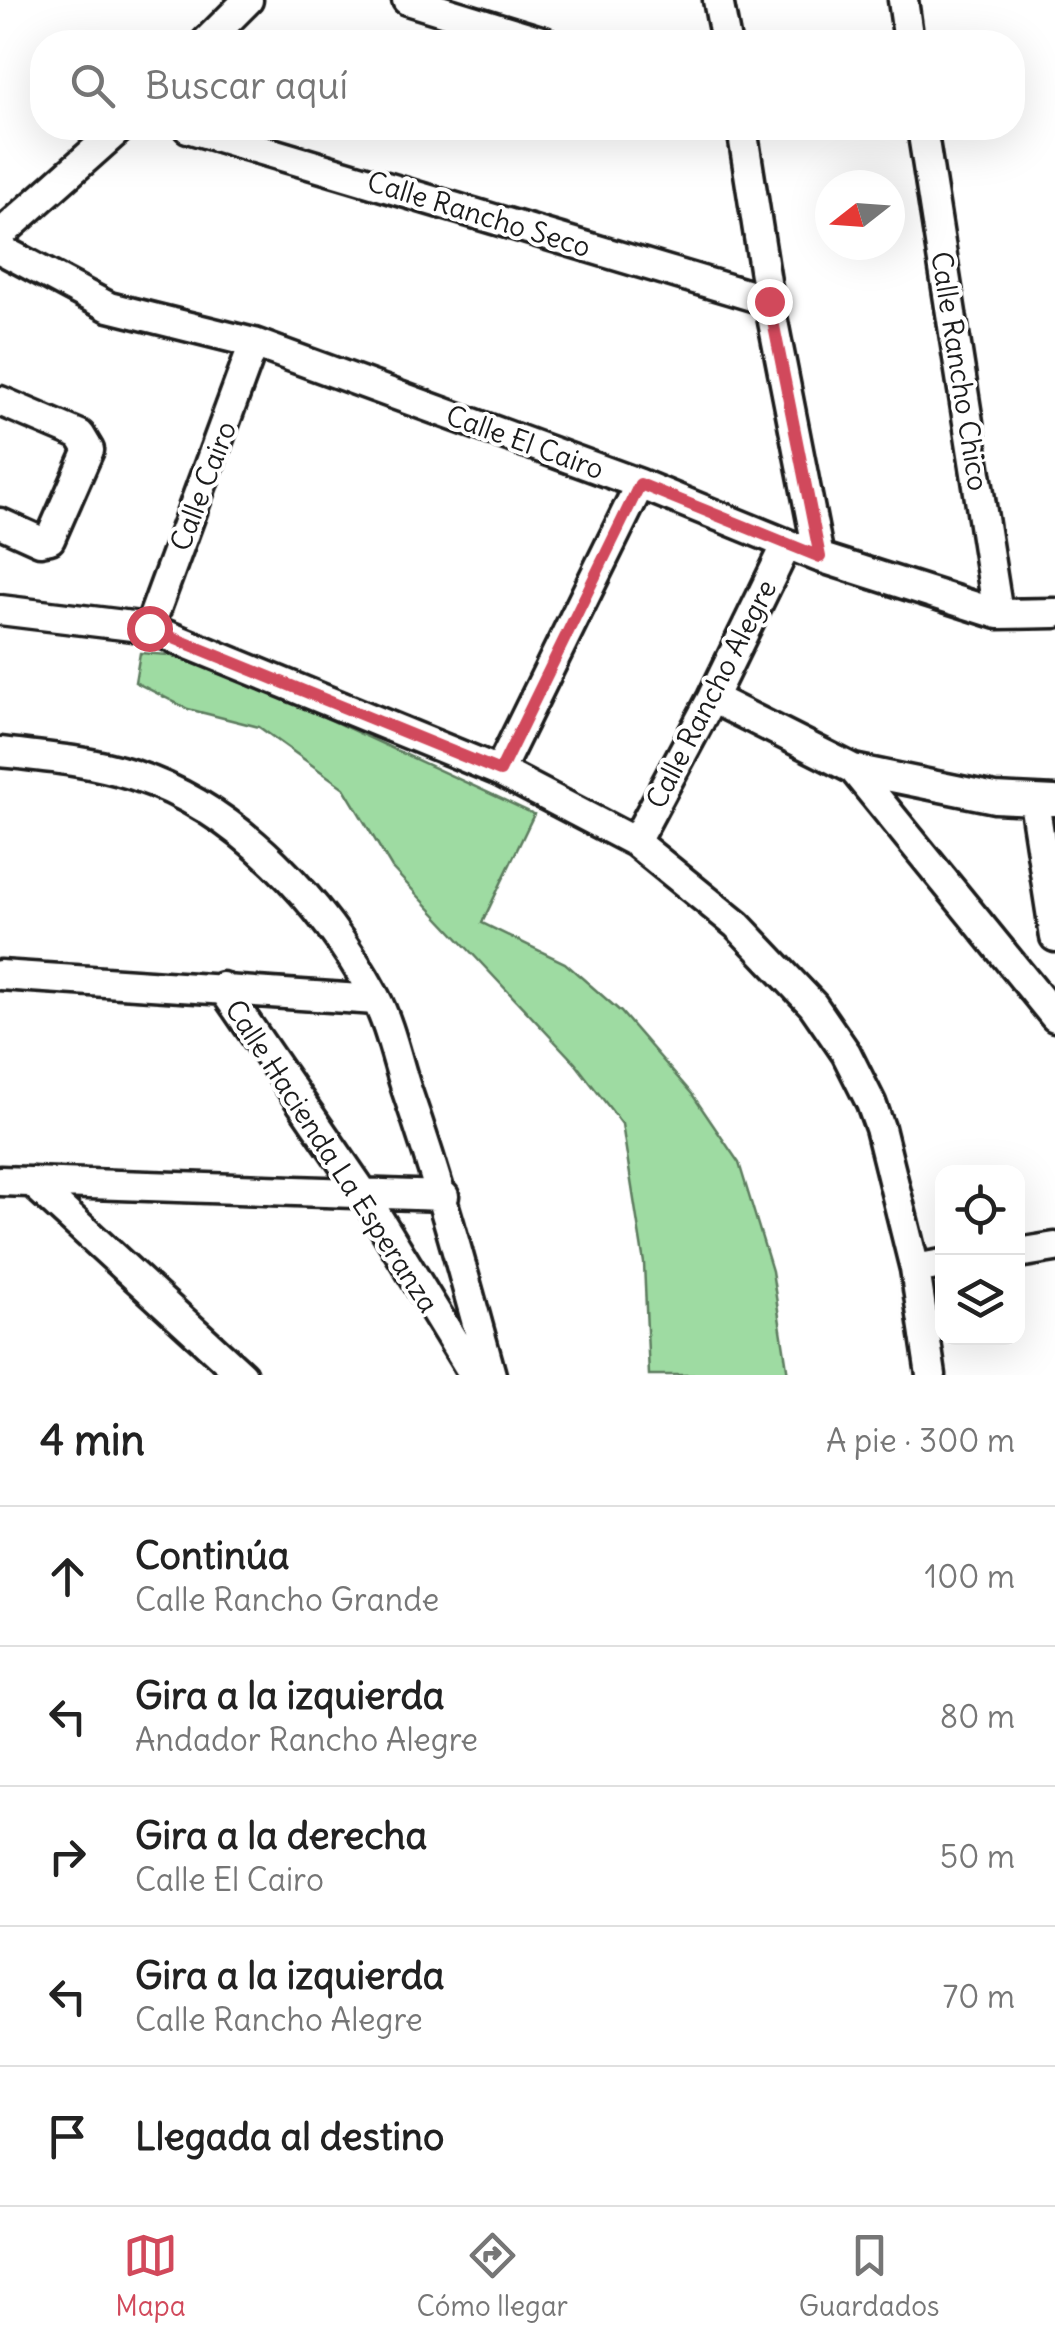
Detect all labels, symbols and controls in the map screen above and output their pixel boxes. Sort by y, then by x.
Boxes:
search box [30,30,1025,140]
icon: search [65,58,120,113]
text: Buscar aquí [145,62,348,109]
street label: Calle Rancho Seco [363,163,595,265]
north arrow [815,170,905,260]
street label: Calle Rancho Chico [923,249,997,493]
route end [747,279,793,325]
street label: Calle El Cairo [441,397,609,487]
street label: Calle Cairo [162,416,244,556]
street label: Calle Rancho Alegre [638,574,784,814]
route start [127,606,173,652]
street label: Calle Hacienda La Esperanza [217,993,447,1319]
map controls [935,1165,1025,1345]
button: locate [935,1165,1025,1255]
button: layers [935,1255,1025,1345]
text: 4 min [40,1414,145,1466]
text: A pie · 300 m [826,1420,1015,1461]
text: Continúa [135,1532,290,1579]
icon: ahead [40,1549,95,1604]
text: 100 m [925,1556,1015,1597]
text: Calle Rancho Grande [135,1579,439,1620]
text: Gira a la izquierda [135,1672,445,1719]
icon: left [40,1689,95,1744]
text: 80 m [940,1696,1015,1737]
text: Andador Rancho Alegre [135,1719,478,1760]
text: Gira a la derecha [135,1812,427,1859]
icon: right [40,1829,95,1884]
text: 50 m [940,1836,1015,1877]
text: Calle El Cairo [135,1859,324,1900]
text: Gira a la izquierda [135,1952,445,1999]
icon: left [40,1969,95,2024]
text: 70 m [943,1976,1015,2017]
text: Calle Rancho Alegre [135,1999,423,2040]
icon: arrive [40,2109,95,2164]
text: Llegada al destino [135,2113,444,2160]
tab: Mapa [115,2228,186,2324]
tab: Cómo llegar [417,2228,568,2324]
tab: Guardados [799,2228,940,2324]

